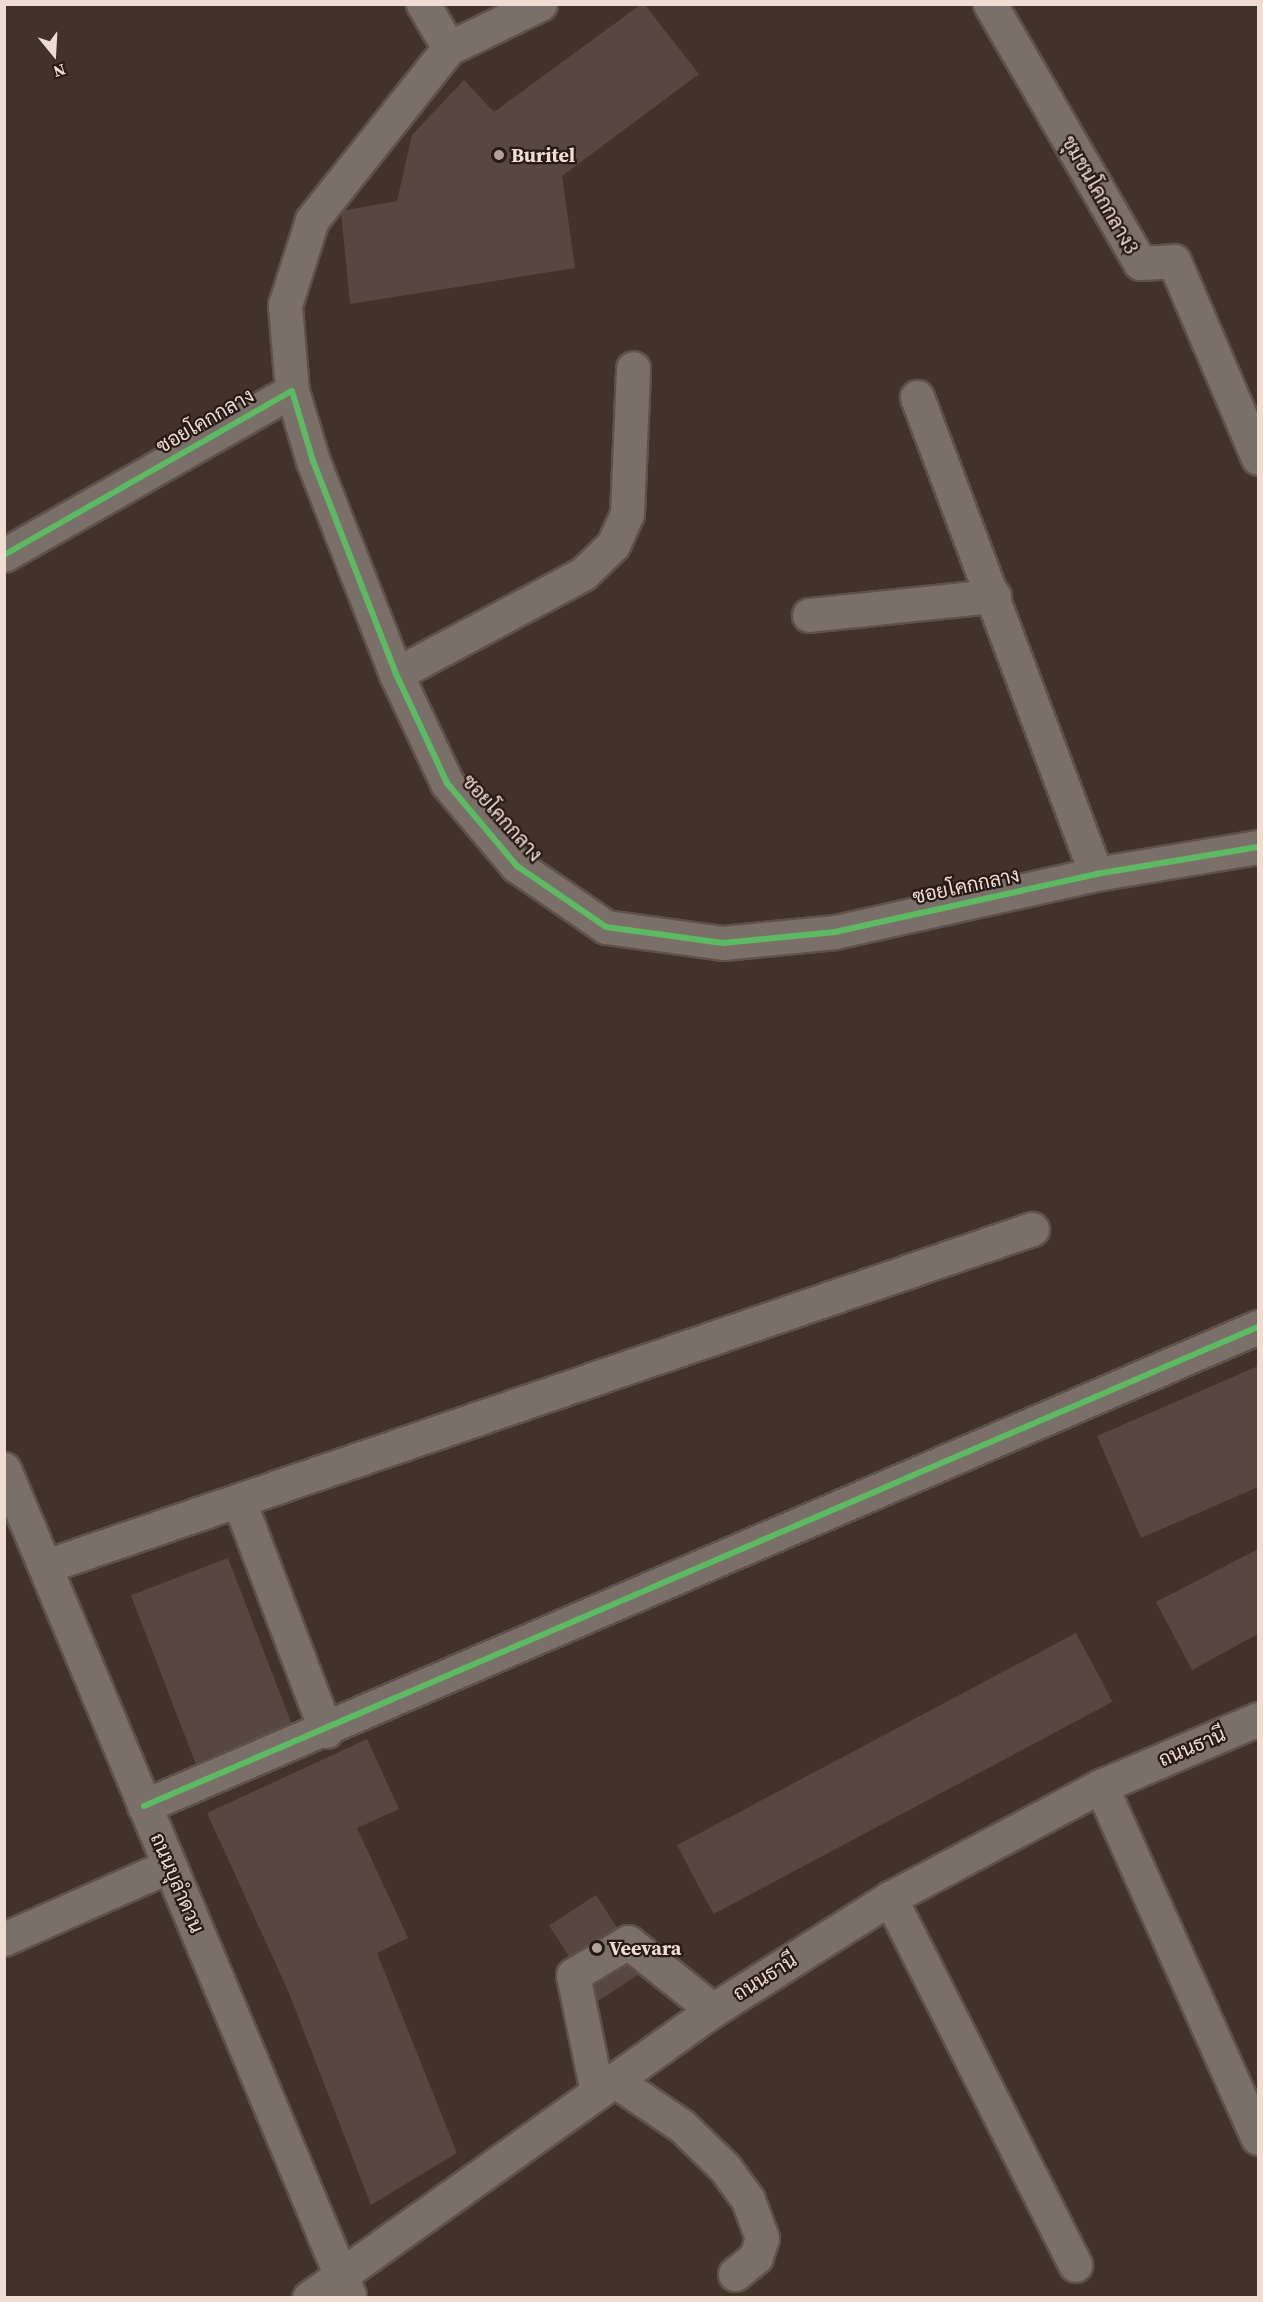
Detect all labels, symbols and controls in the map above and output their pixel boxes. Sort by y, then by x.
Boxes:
north arrow [24,24,84,84]
text: N [51,59,69,83]
street label: ชุมชนโคกกลาง3 [1057,132,1143,258]
place label: Buritel [511,143,575,167]
marker: Buritel [492,148,506,162]
street label: ซอยโคกกลาง [152,383,258,459]
street label: ซอยโคกกลาง [457,770,547,866]
street label: ซอยโคกกลาง [910,863,1022,909]
street label: ถนนธานี [1155,1722,1229,1772]
street label: ถนนบุลำดวน [145,1829,209,1937]
place label: Veevara [609,1936,681,1960]
marker: Veevara [590,1941,604,1955]
street label: ถนนธานี [729,1948,801,2006]

